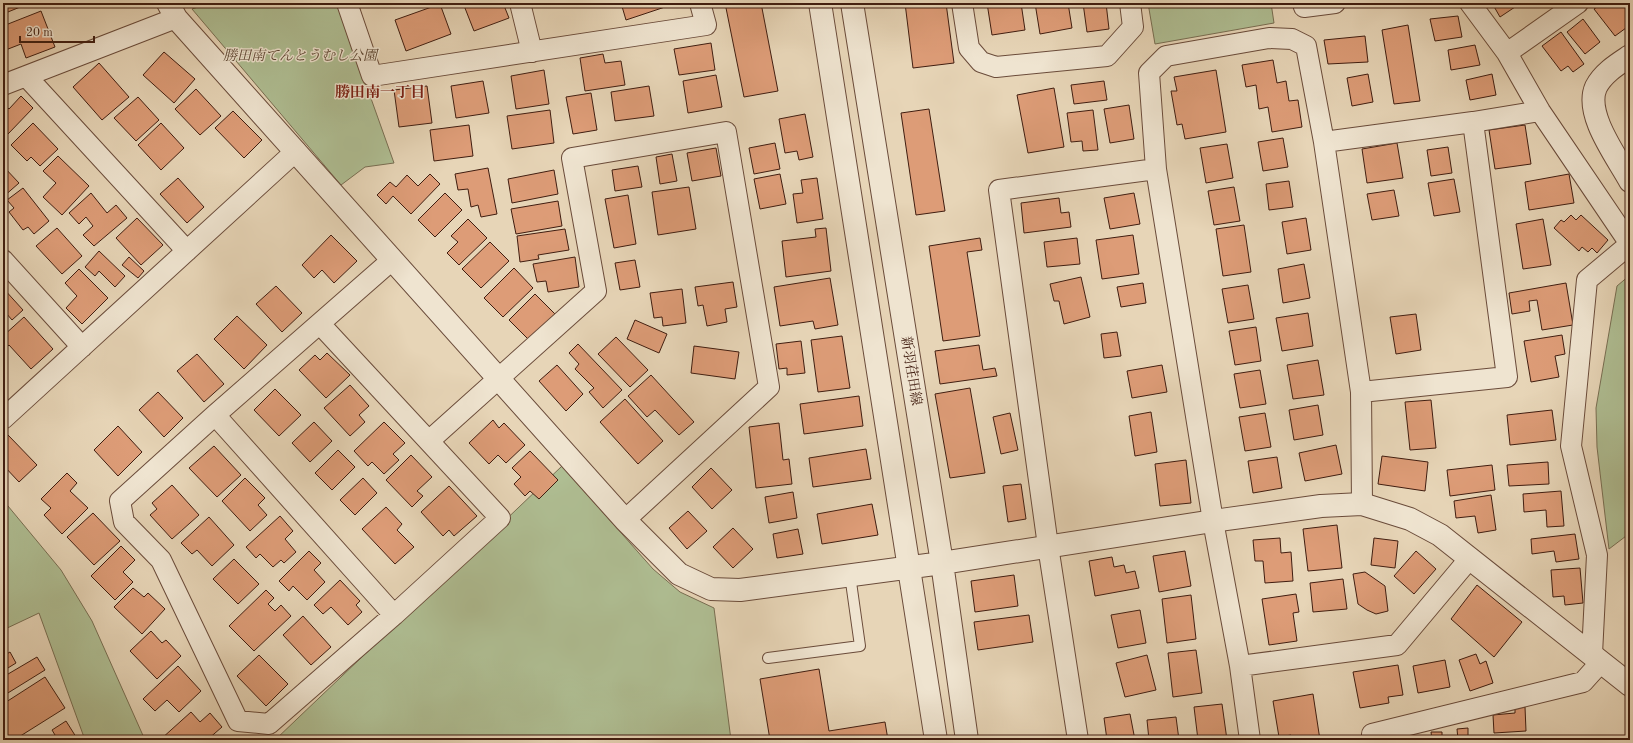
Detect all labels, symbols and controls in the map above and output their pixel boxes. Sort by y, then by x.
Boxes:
scale bar [20,18,94,44]
text: 20 m [26,27,53,39]
park label: 勝田南てんとうむし公園 [223,48,379,63]
district label: 勝田南一丁目 [335,84,425,101]
street label: 新羽荏田線 [899,335,924,407]

